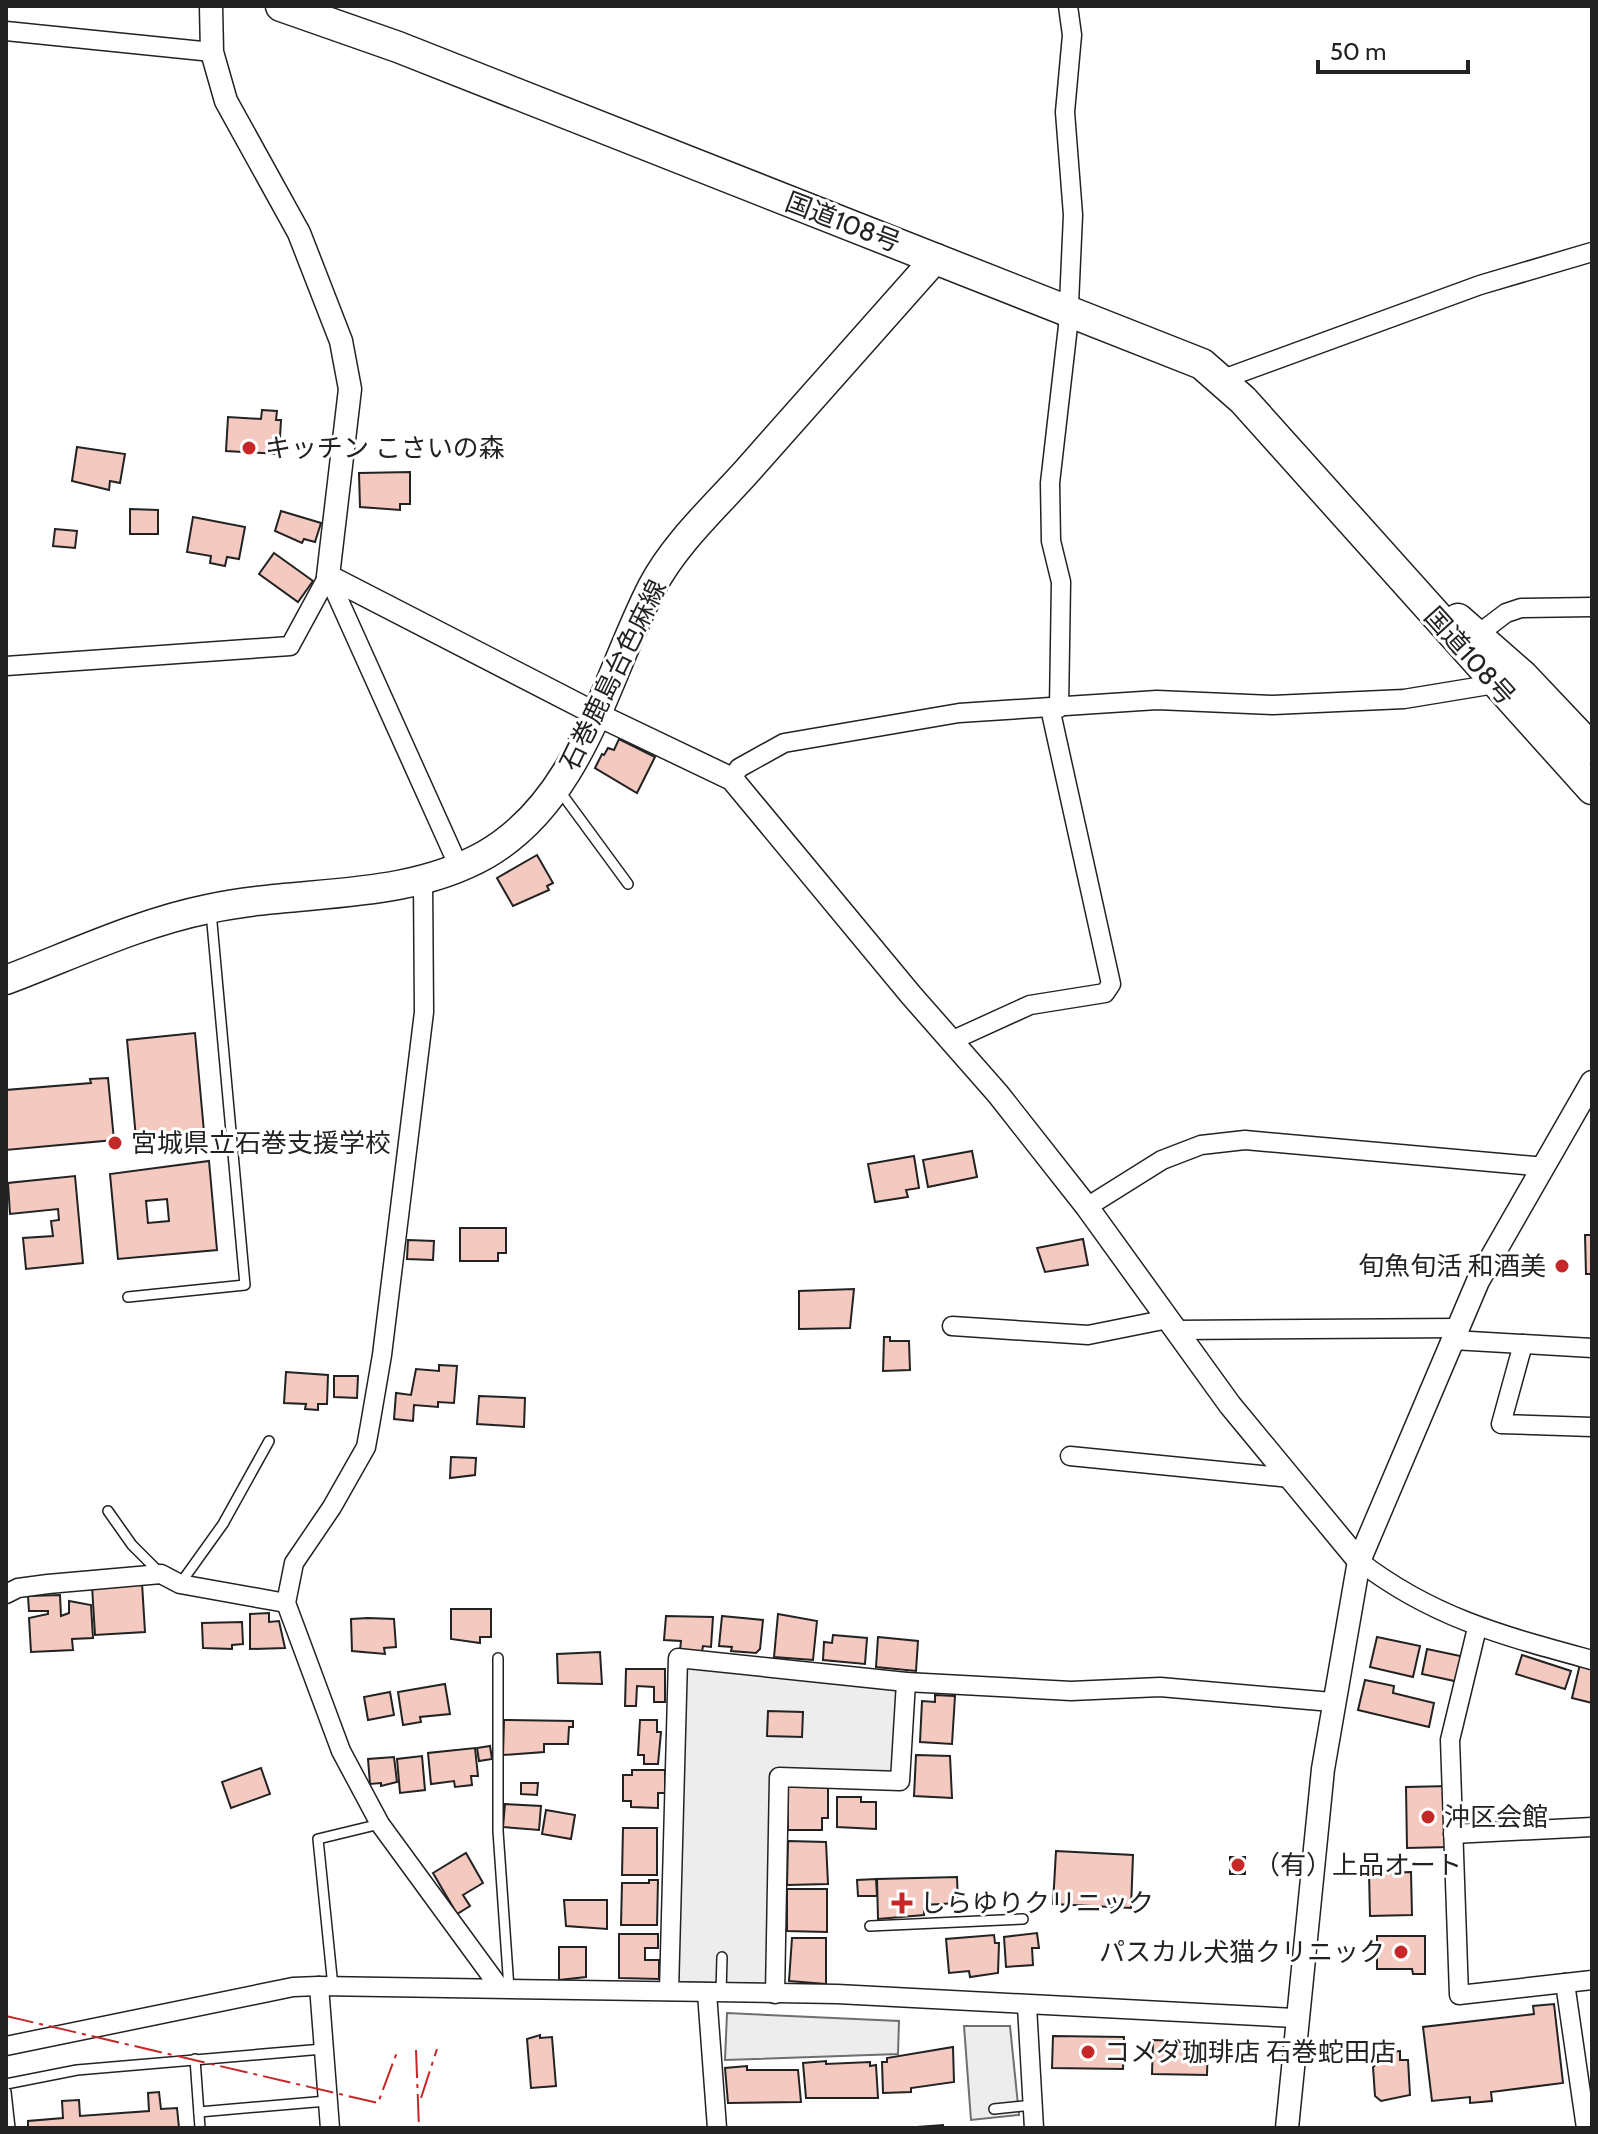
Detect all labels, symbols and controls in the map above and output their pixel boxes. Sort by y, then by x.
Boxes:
scale bar [1318,24,1468,74]
text: 50 m [1330,37,1386,66]
street label: 国道108号 [781,185,905,259]
place label: キッチン こさいの森 [265,432,505,464]
marker: キッチン こさいの森 [240,439,258,457]
street label: 石巻鹿島台色麻線 [553,575,673,775]
street label: 国道108号 [1418,601,1522,711]
place label: 宮城県立石巻支援学校 [131,1127,391,1159]
marker: 宮城県立石巻支援学校 [106,1134,124,1152]
place label: 旬魚旬活 和酒美 [1358,1250,1546,1282]
marker: 旬魚旬活 和酒美 [1553,1257,1571,1275]
place label: 沖区会館 [1444,1801,1548,1833]
marker: 沖区会館 [1419,1808,1437,1826]
place label: （有）上品オート [1254,1849,1462,1881]
marker: （有）上品オート [1229,1856,1247,1874]
place label: しらゆりクリニック [920,1887,1154,1919]
marker: しらゆりクリニック [891,1892,913,1914]
place label: パスカル犬猫クリニック [1099,1936,1385,1968]
marker: パスカル犬猫クリニック [1392,1943,1410,1961]
place label: コメダ珈琲店 石巻蛇田店 [1104,2036,1396,2068]
marker: コメダ珈琲店 石巻蛇田店 [1079,2043,1097,2061]

